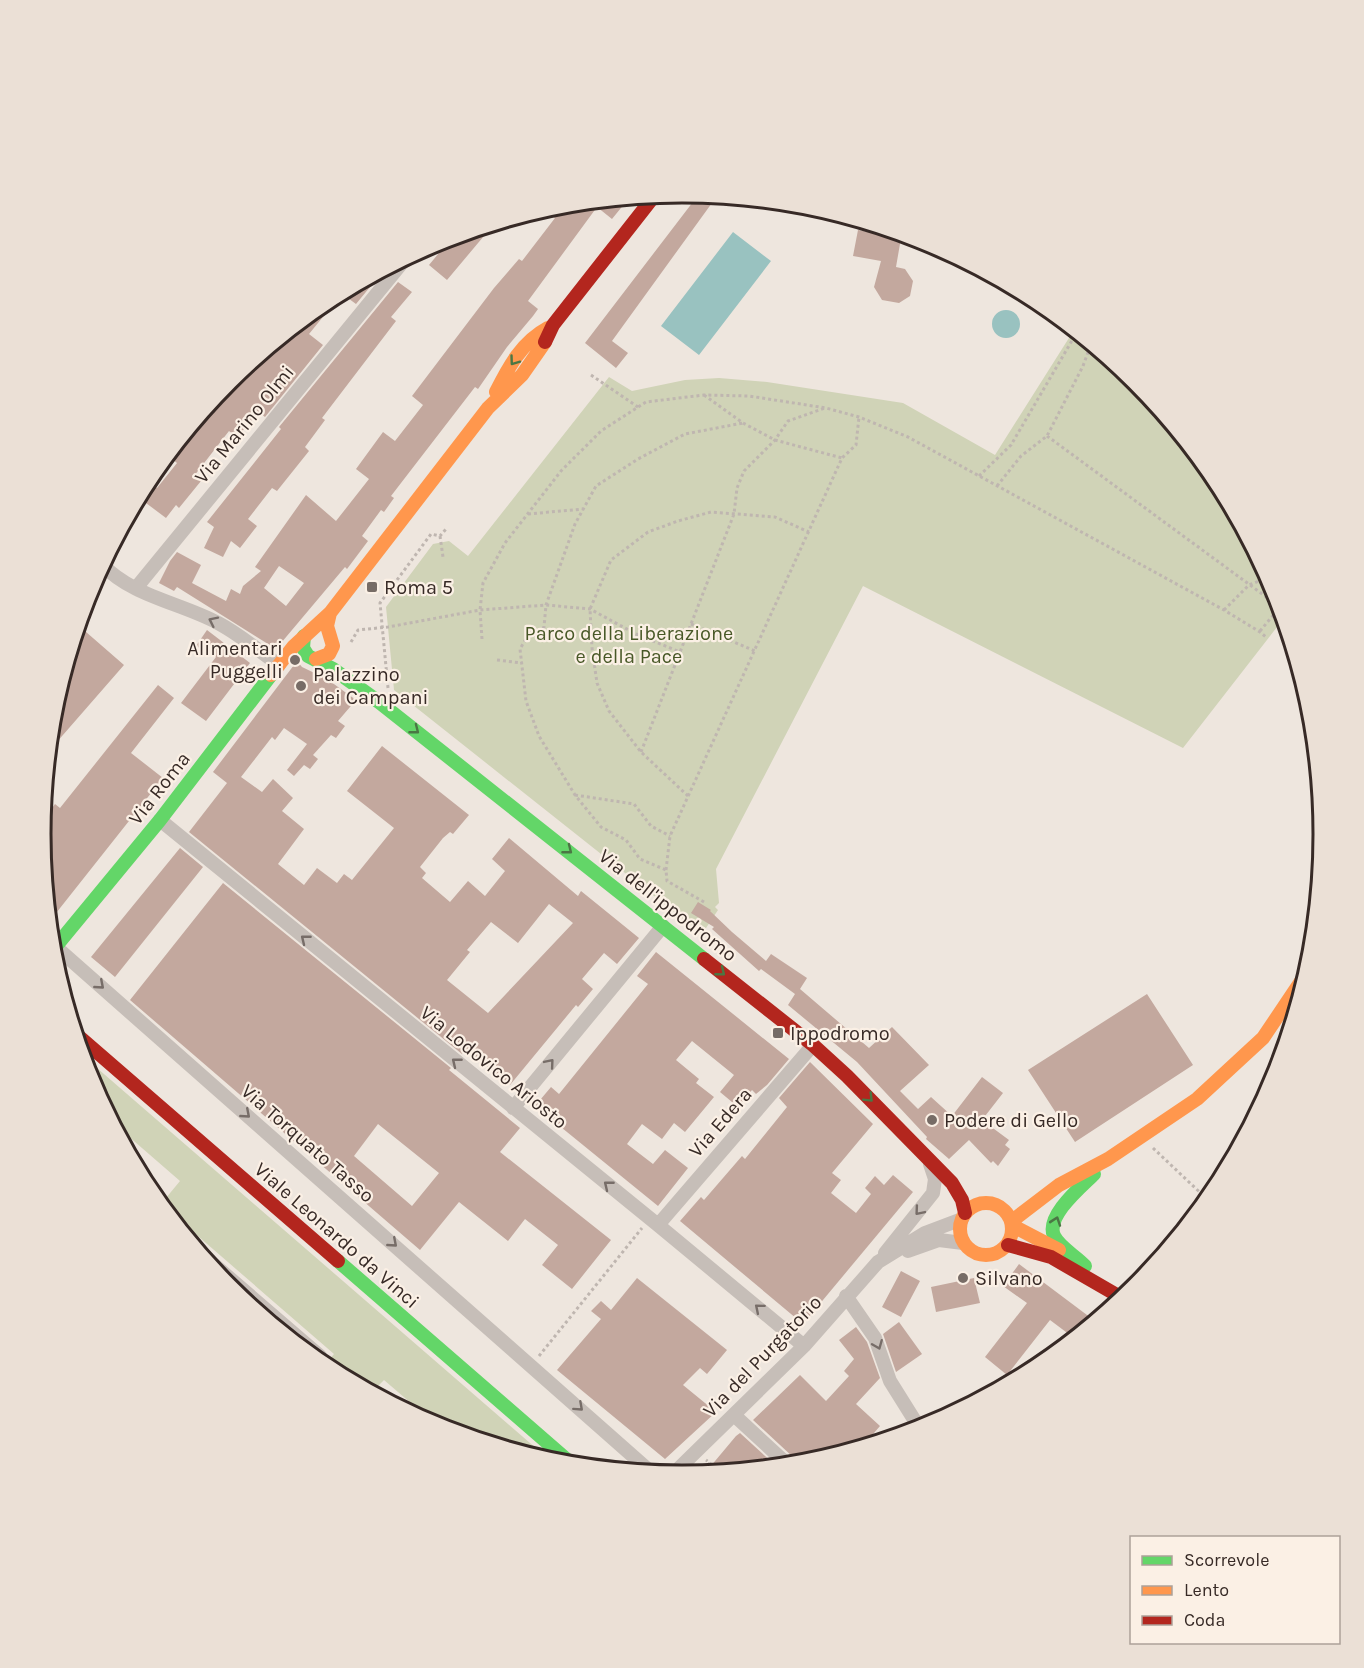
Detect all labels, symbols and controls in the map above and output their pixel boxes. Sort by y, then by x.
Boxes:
one-way arrow [510,354,521,365]
street label: Via Marino Olmi [190,361,299,488]
place label: Roma 5 [384,576,453,599]
marker: Roma 5 [365,580,379,594]
one-way arrow [208,617,219,629]
park label: Parco della Liberazione e della Pace [525,622,733,668]
place label: Alimentari Puggelli [187,637,283,683]
marker: Alimentari Puggelli [288,653,302,667]
place label: Palazzino dei Campani [313,663,429,709]
marker: Palazzino dei Campani [294,679,308,693]
one-way arrow [408,722,419,733]
street label: Via Roma [124,747,195,829]
one-way arrow [561,843,572,854]
street label: Via dell'ippodromo [594,844,741,966]
one-way arrow [301,935,312,946]
one-way arrow [714,964,725,975]
one-way arrow [93,978,104,989]
street label: Via Lodovico Ariosto [415,1001,572,1134]
place label: Ippodromo [790,1022,890,1045]
marker: Ippodromo [771,1026,785,1040]
one-way arrow [452,1058,463,1069]
one-way arrow [543,1059,554,1070]
street label: Via Torquato Tasso [236,1079,379,1207]
street label: Via Edera [684,1083,757,1162]
one-way arrow [861,1090,872,1101]
one-way arrow [239,1107,250,1118]
place label: Podere di Gello [944,1109,1078,1132]
marker: Podere di Gello [925,1113,939,1127]
street label: Viale Leonardo da Vinci [250,1158,424,1313]
one-way arrow [604,1181,615,1192]
one-way arrow [915,1204,926,1215]
one-way arrow [1049,1216,1062,1227]
one-way arrow [386,1236,396,1247]
place label: Silvano [975,1267,1043,1290]
marker: Silvano [956,1271,970,1285]
street label: Via del Purgatorio [698,1291,826,1422]
one-way arrow [754,1305,765,1316]
one-way arrow [870,1340,883,1350]
one-way arrow [572,1400,583,1411]
legend [1130,1536,1340,1644]
text: Scorrevole [1184,1549,1269,1571]
text: Lento [1184,1579,1229,1601]
text: Coda [1184,1609,1225,1631]

